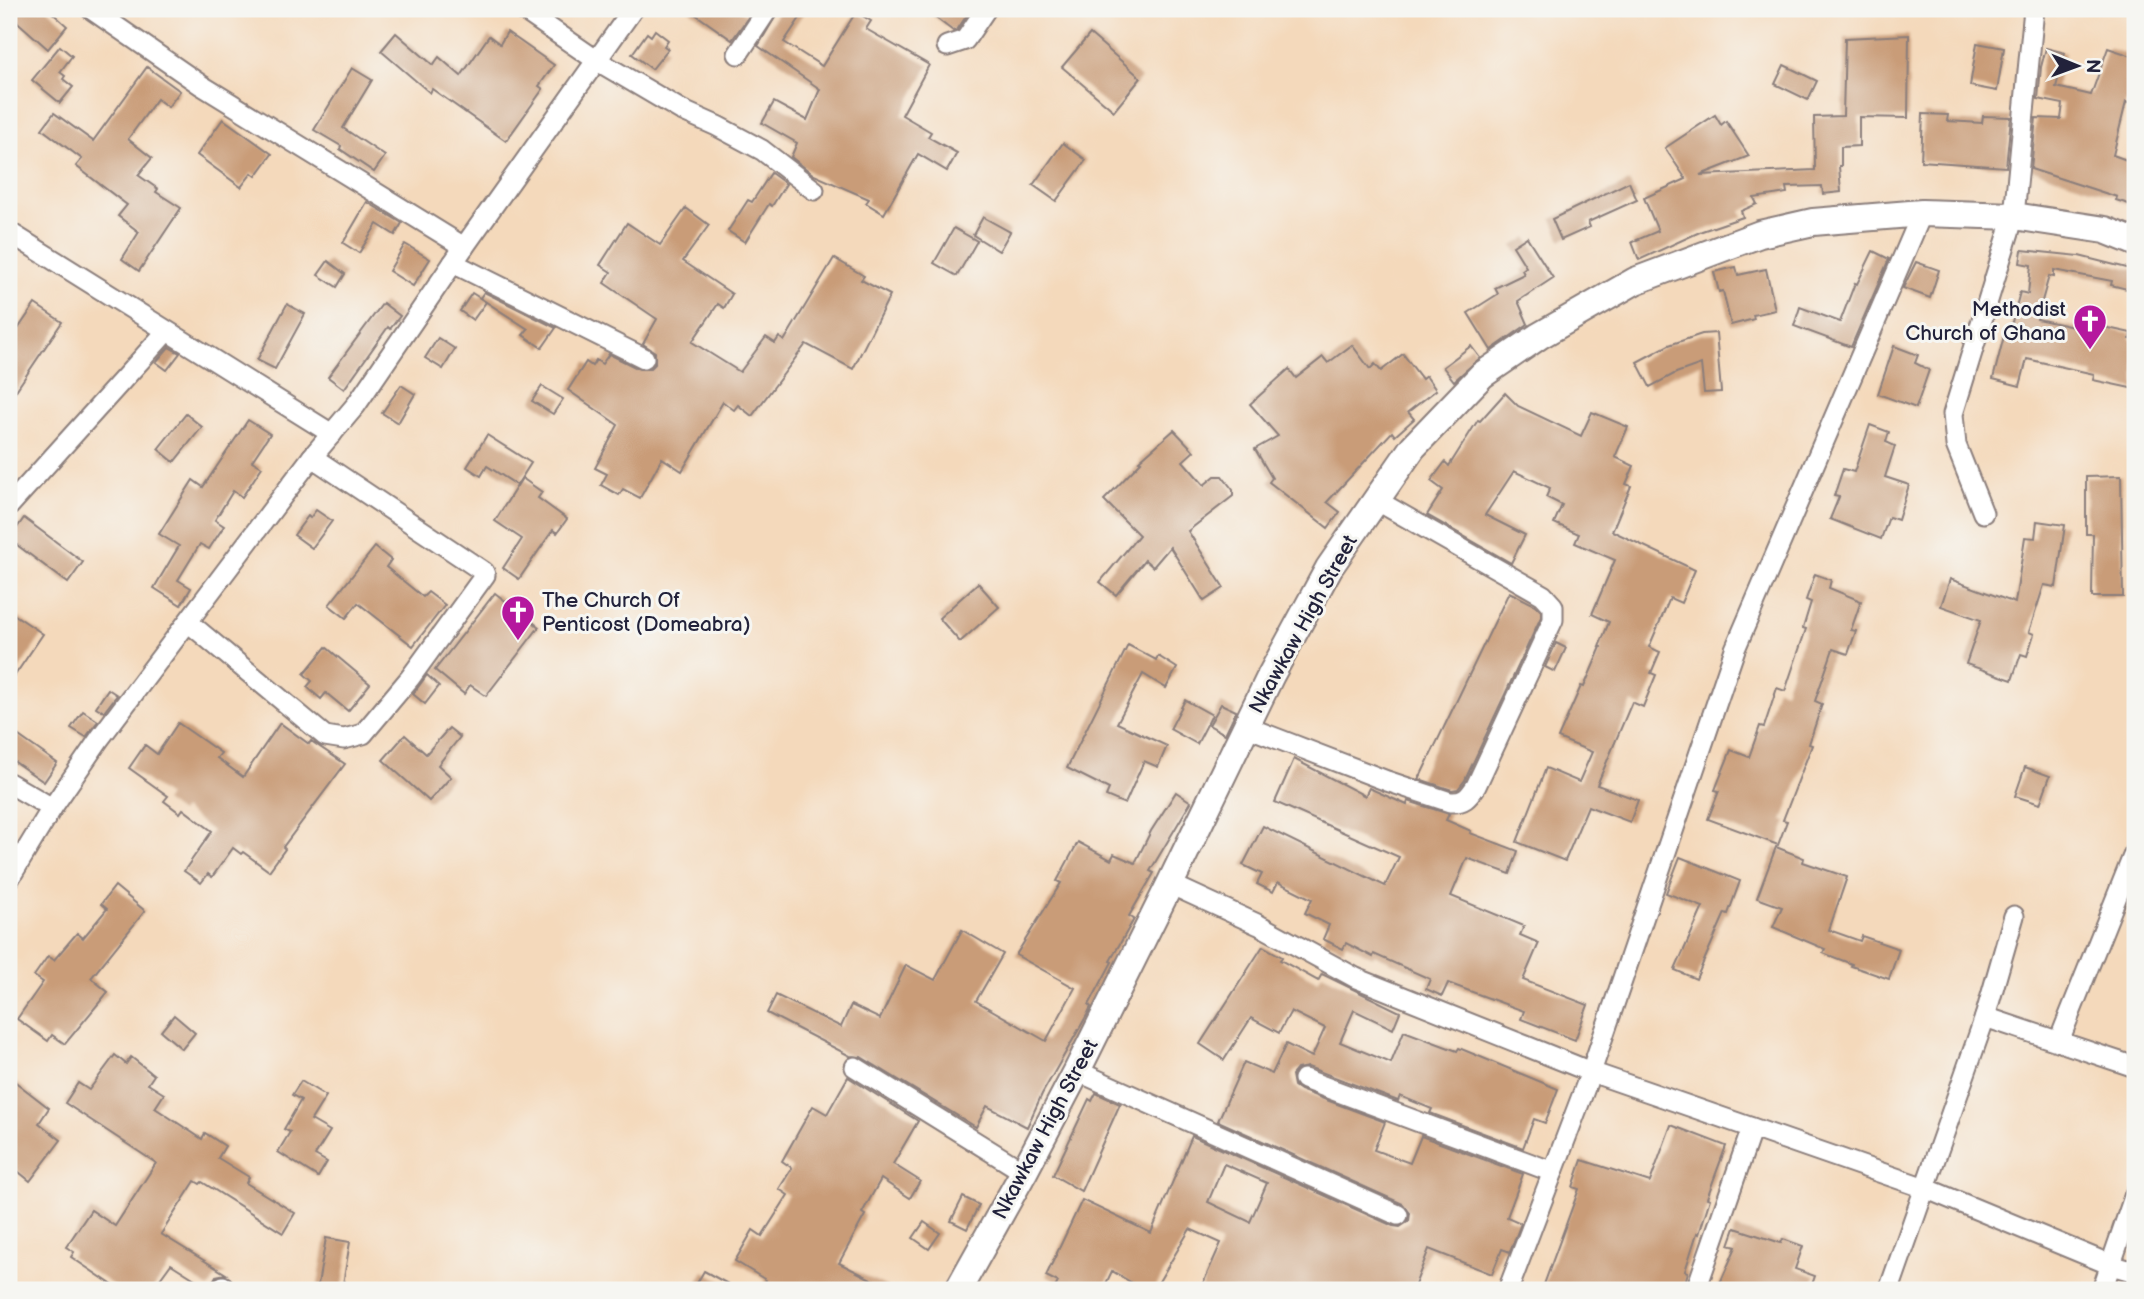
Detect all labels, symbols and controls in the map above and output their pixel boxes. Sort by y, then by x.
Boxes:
north arrow [2042,32,2112,102]
text: N [2081,59,2104,74]
place label: Methodist Church of Ghana [1905,297,2067,346]
church icon: Methodist Church of Ghana [2071,302,2109,351]
street label: Nkawkaw High Street [1244,530,1363,718]
place label: The Church Of Penticost (Domeabra) [542,588,751,637]
church icon: The Church Of Penticost (Domeabra) [499,593,537,642]
street label: Nkawkaw High Street [987,1035,1104,1223]

